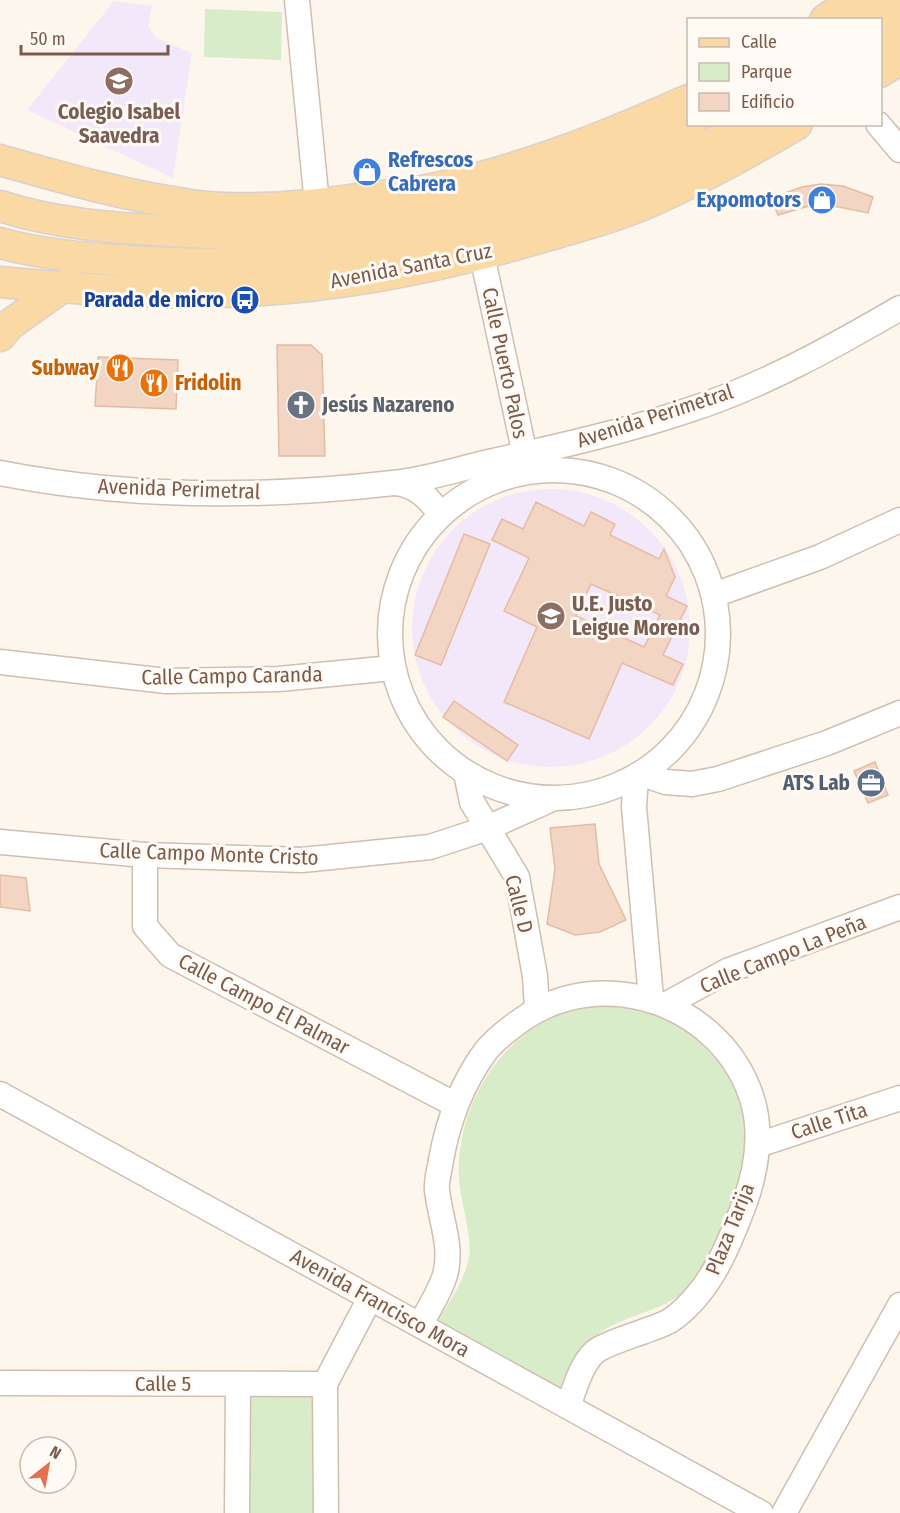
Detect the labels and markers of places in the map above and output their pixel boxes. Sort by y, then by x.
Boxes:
school or university icon: Colegio Isabel Saavedra [103,65,135,97]
place label: Colegio Isabel Saavedra [58,99,181,149]
place label: Refrescos Cabrera [388,147,473,197]
shop icon: Refrescos Cabrera [351,156,383,188]
shop icon: Expomotors [806,184,838,216]
place label: Expomotors [696,187,801,213]
bus stop icon: Parada de micro [229,284,261,316]
place label: Parada de micro [84,287,224,313]
restaurant icon: Subway [104,352,136,384]
place label: Subway [32,355,100,381]
restaurant icon: Fridolin [138,367,170,399]
place label: Fridolin [175,370,242,396]
church icon: Jesús Nazareno [285,389,317,421]
place label: Jesús Nazareno [321,392,454,418]
place label: U.E. Justo Leigue Moreno [572,591,700,641]
school or university icon: U.E. Justo Leigue Moreno [535,600,567,632]
office icon: ATS Lab [855,767,887,799]
place label: ATS Lab [782,770,850,796]

